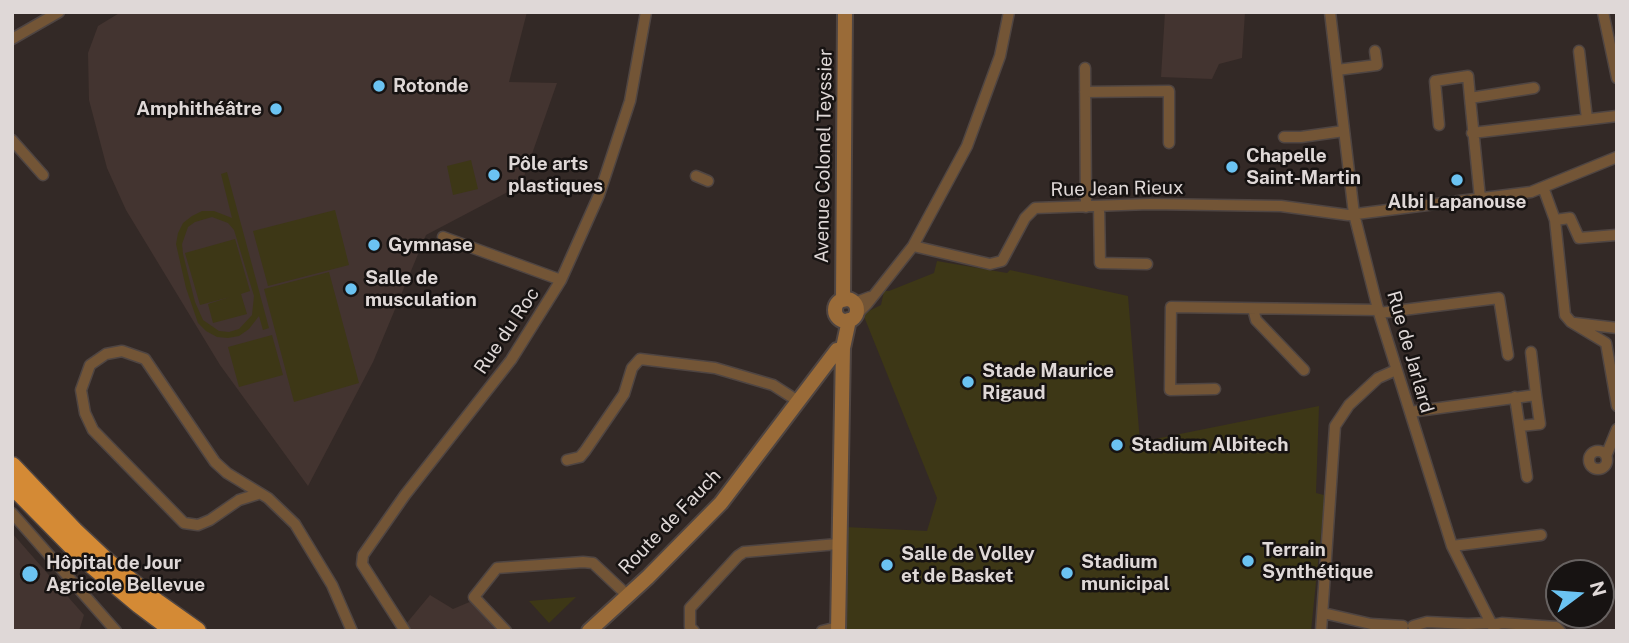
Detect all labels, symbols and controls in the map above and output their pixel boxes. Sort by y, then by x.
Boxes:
street label: Avenue Colonel Teyssier [811,49,837,263]
place label: Rotonde [393,75,469,97]
marker: Rotonde [371,78,387,94]
place label: Amphithéâtre [136,98,262,120]
marker: Amphithéâtre [268,101,284,117]
place label: Chapelle Saint-Martin [1246,145,1361,189]
place label: Pôle arts plastiques [508,153,603,197]
marker: Chapelle Saint-Martin [1224,159,1240,175]
marker: Pôle arts plastiques [486,167,502,183]
marker: Albi Lapanouse [1449,172,1465,188]
street label: Rue Jean Rieux [1050,176,1184,202]
place label: Albi Lapanouse [1387,191,1527,213]
place label: Gymnase [388,234,473,256]
marker: Gymnase [366,237,382,253]
place label: Salle de musculation [365,267,477,311]
marker: Salle de musculation [343,281,359,297]
street label: Rue du Roc [470,283,544,379]
street label: Rue de Jarlard [1382,288,1438,416]
place label: Stade Maurice Rigaud [982,360,1114,404]
marker: Stade Maurice Rigaud [960,374,976,390]
place label: Stadium Albitech [1131,434,1289,456]
marker: Stadium Albitech [1109,437,1125,453]
street label: Route de Fauch [614,465,726,579]
place label: Terrain Synthétique [1262,539,1373,583]
place label: Salle de Volley et de Basket [901,543,1035,587]
place label: Stadium municipal [1081,551,1170,595]
place label: Hôpital de Jour Agricole Bellevue [46,552,205,596]
marker: Terrain Synthétique [1240,553,1256,569]
marker: Salle de Volley et de Basket [879,557,895,573]
north arrow [1545,559,1615,629]
marker: Hôpital de Jour Agricole Bellevue [20,564,40,584]
marker: Stadium municipal [1059,565,1075,581]
text: N [1586,579,1611,599]

